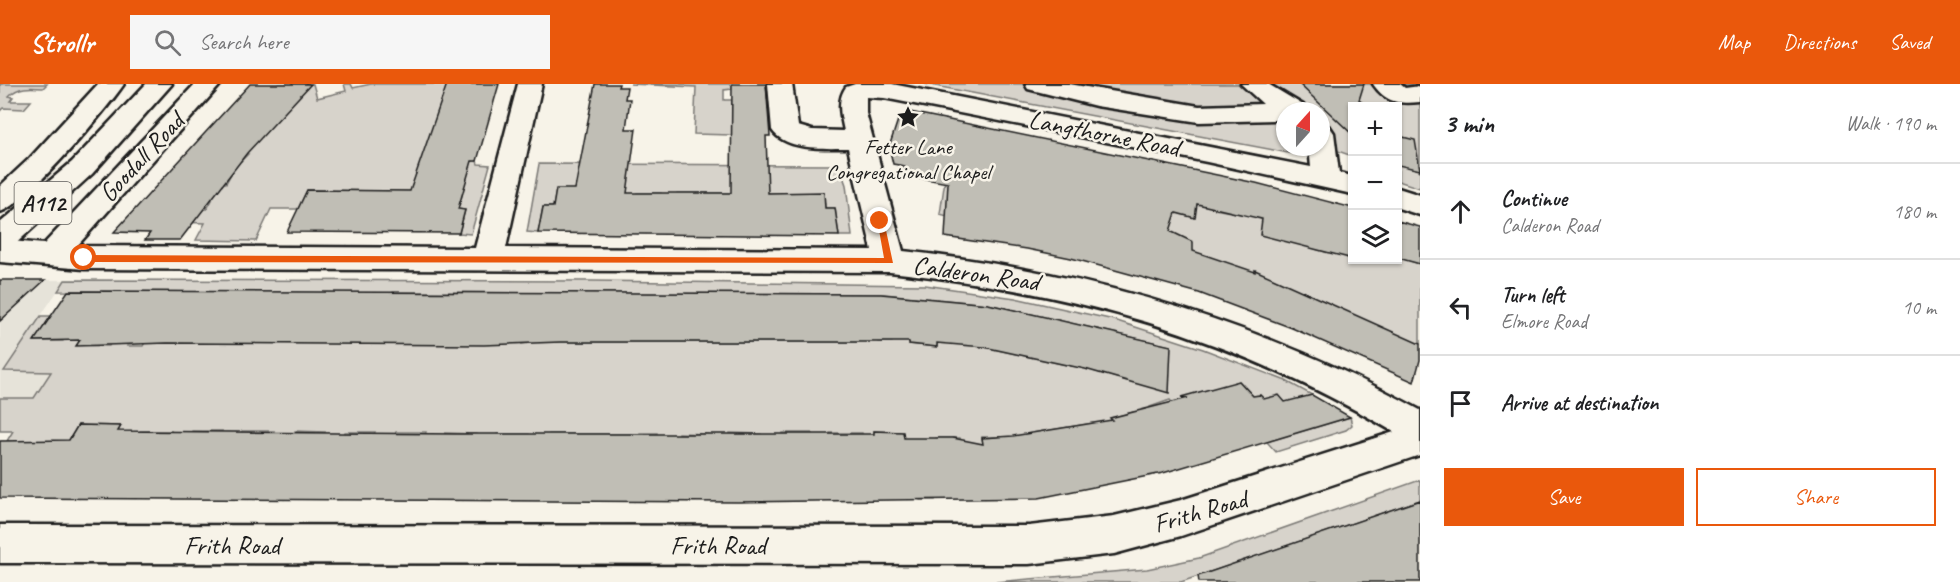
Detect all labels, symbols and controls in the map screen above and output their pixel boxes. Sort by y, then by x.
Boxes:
search box [130,15,550,69]
text: Strollr [30,25,94,60]
icon: search [151,26,184,59]
text: Search here [199,28,289,56]
text: Map [1718,29,1750,55]
text: Directions [1783,29,1856,55]
text: Saved [1889,29,1930,55]
north arrow [1276,102,1330,156]
map controls [1348,102,1402,264]
button: + [1348,102,1402,156]
street label: Goodall Road [92,103,194,209]
street label: Langthorne Road [1026,103,1186,165]
place icon: Fetter Lane Congregational Chapel [895,104,921,130]
text: 3 min [1444,107,1494,140]
text: Walk · 190 m [1846,111,1936,136]
place label: Fetter Lane Congregational Chapel [826,133,994,186]
button: − [1348,156,1402,210]
road number: A112 [15,182,72,224]
text: Continue [1501,185,1567,213]
icon: ahead [1444,195,1477,228]
text: 180 m [1893,199,1936,224]
route end [866,207,892,233]
button: layers [1348,210,1402,264]
text: Calderon Road [1501,213,1599,238]
route start [70,244,96,270]
street label: Calderon Road [911,248,1045,299]
text: Turn left [1501,281,1565,309]
icon: left [1444,291,1477,324]
text: 10 m [1902,295,1936,320]
text: Elmore Road [1501,309,1587,334]
icon: arrive [1444,387,1477,420]
text: Arrive at destination [1501,389,1658,417]
button: Save [1444,468,1684,526]
button: Share [1696,468,1936,526]
street label: Frith Road [1150,481,1254,541]
street label: Frith Road [184,529,284,562]
street label: Frith Road [670,529,770,562]

